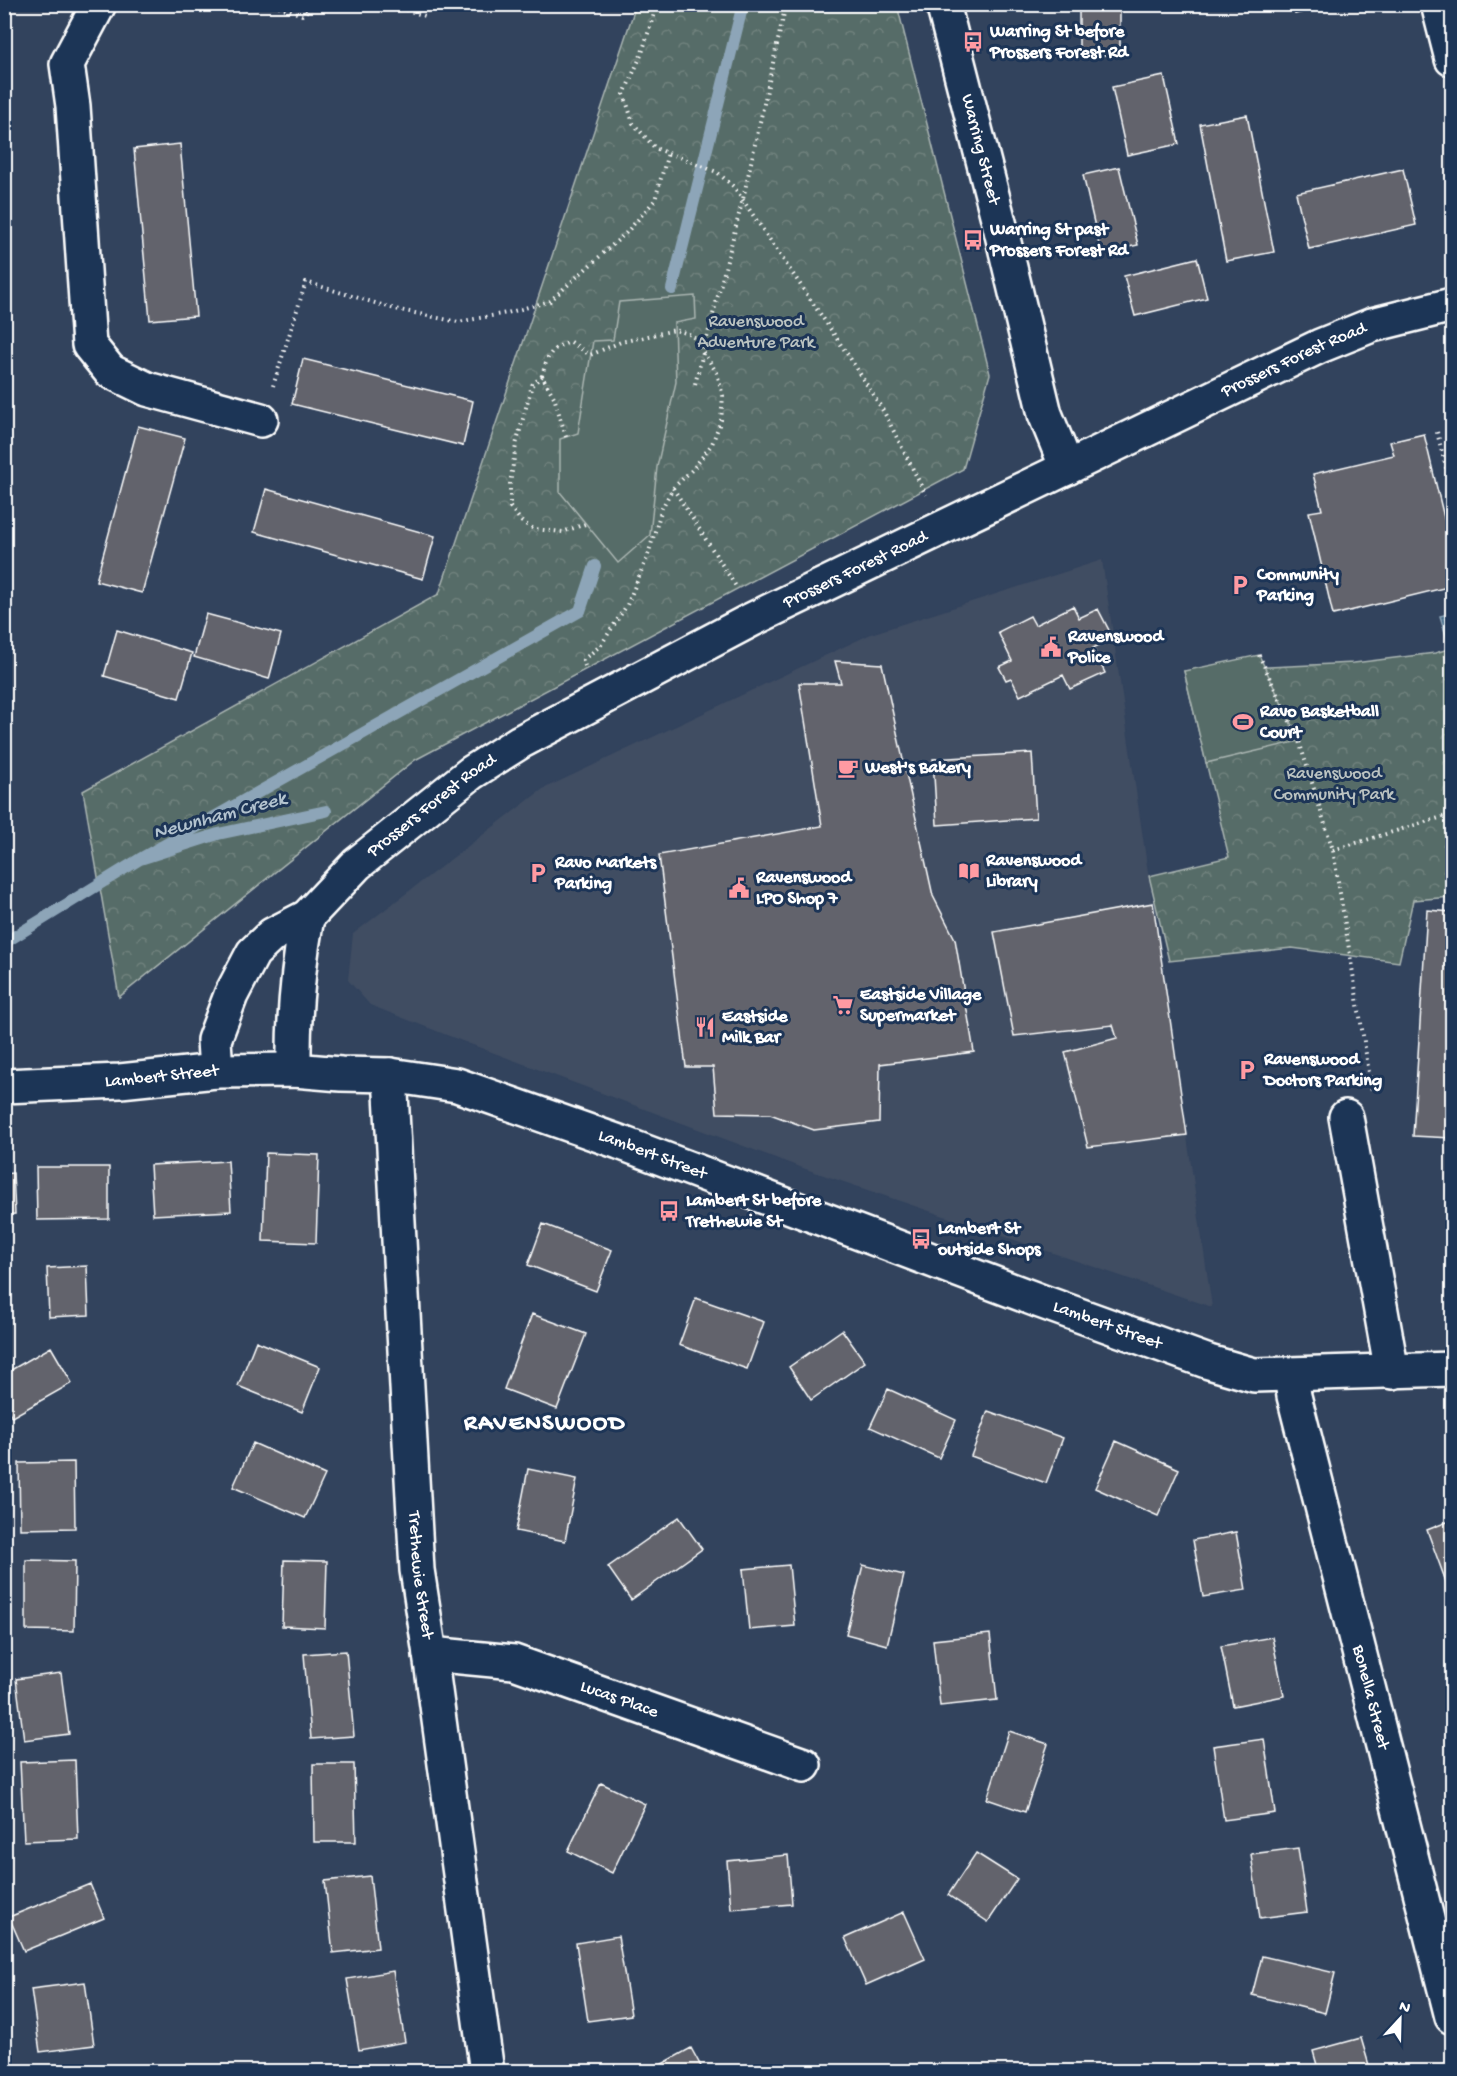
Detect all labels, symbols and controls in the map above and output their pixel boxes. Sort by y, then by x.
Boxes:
place label: Warring St before Prossers Forest Rd [989,22,1130,64]
bus stop icon: Warring St before Prossers Forest Rd [961,30,985,54]
street label: Warring Street [956,92,1005,208]
place label: Warring St past Prossers Forest Rd [989,220,1130,262]
bus stop icon: Warring St past Prossers Forest Rd [961,228,985,252]
park label: Ravenswood Adventure Park [698,312,816,354]
street label: Prossers Forest Road [1217,317,1371,403]
street label: Prossers Forest Road [779,525,932,614]
place label: Community Parking [1256,565,1339,607]
parking icon: Community Parking [1228,573,1252,597]
place label: Ravenswood Police [1067,627,1165,669]
public building icon: Ravenswood Police [1039,635,1063,659]
place label: Ravo Basketball Court [1259,702,1379,744]
sports icon: Ravo Basketball Court [1231,710,1255,734]
street label: Prossers Forest Road [362,748,501,863]
cafe icon: West's Bakery [836,756,860,780]
place label: West's Bakery [864,758,971,779]
park label: Ravenswood Community Park [1274,764,1396,806]
water label: Newnham Creek [151,788,291,846]
place label: Ravenswood Library [985,851,1083,893]
place label: Ravo Markets Parking [554,853,657,895]
library icon: Ravenswood Library [957,859,981,883]
parking icon: Ravo Markets Parking [526,861,550,885]
place label: Ravenswood LPO Shop 7 [755,868,853,910]
public building icon: Ravenswood LPO Shop 7 [727,876,751,900]
place label: Eastside Village Supermarket [860,985,982,1027]
supermarket icon: Eastside Village Supermarket [831,993,855,1017]
place label: Eastside Milk Bar [722,1007,788,1049]
restaurant icon: Eastside Milk Bar [693,1015,717,1039]
place label: Ravenswood Doctors Parking [1262,1050,1382,1092]
parking icon: Ravenswood Doctors Parking [1235,1058,1259,1082]
street label: Lambert Street [104,1060,221,1092]
street label: Lambert Street [595,1125,711,1185]
place label: Lambert St before Trethewie St [684,1191,822,1233]
bus stop icon: Lambert St before Trethewie St [657,1199,681,1223]
place label: Lambert St outside Shops [937,1219,1042,1261]
bus stop icon: Lambert St outside Shops [909,1227,933,1251]
street label: Lambert Street [1050,1296,1166,1355]
district label: RAVENSWOOD [463,1410,626,1439]
street label: Trethewie Street [403,1510,438,1642]
street label: Bonella Street [1347,1642,1394,1753]
street label: Lucas Place [577,1676,662,1723]
north arrow [1370,1989,1430,2049]
text: N [1396,1998,1413,2019]

